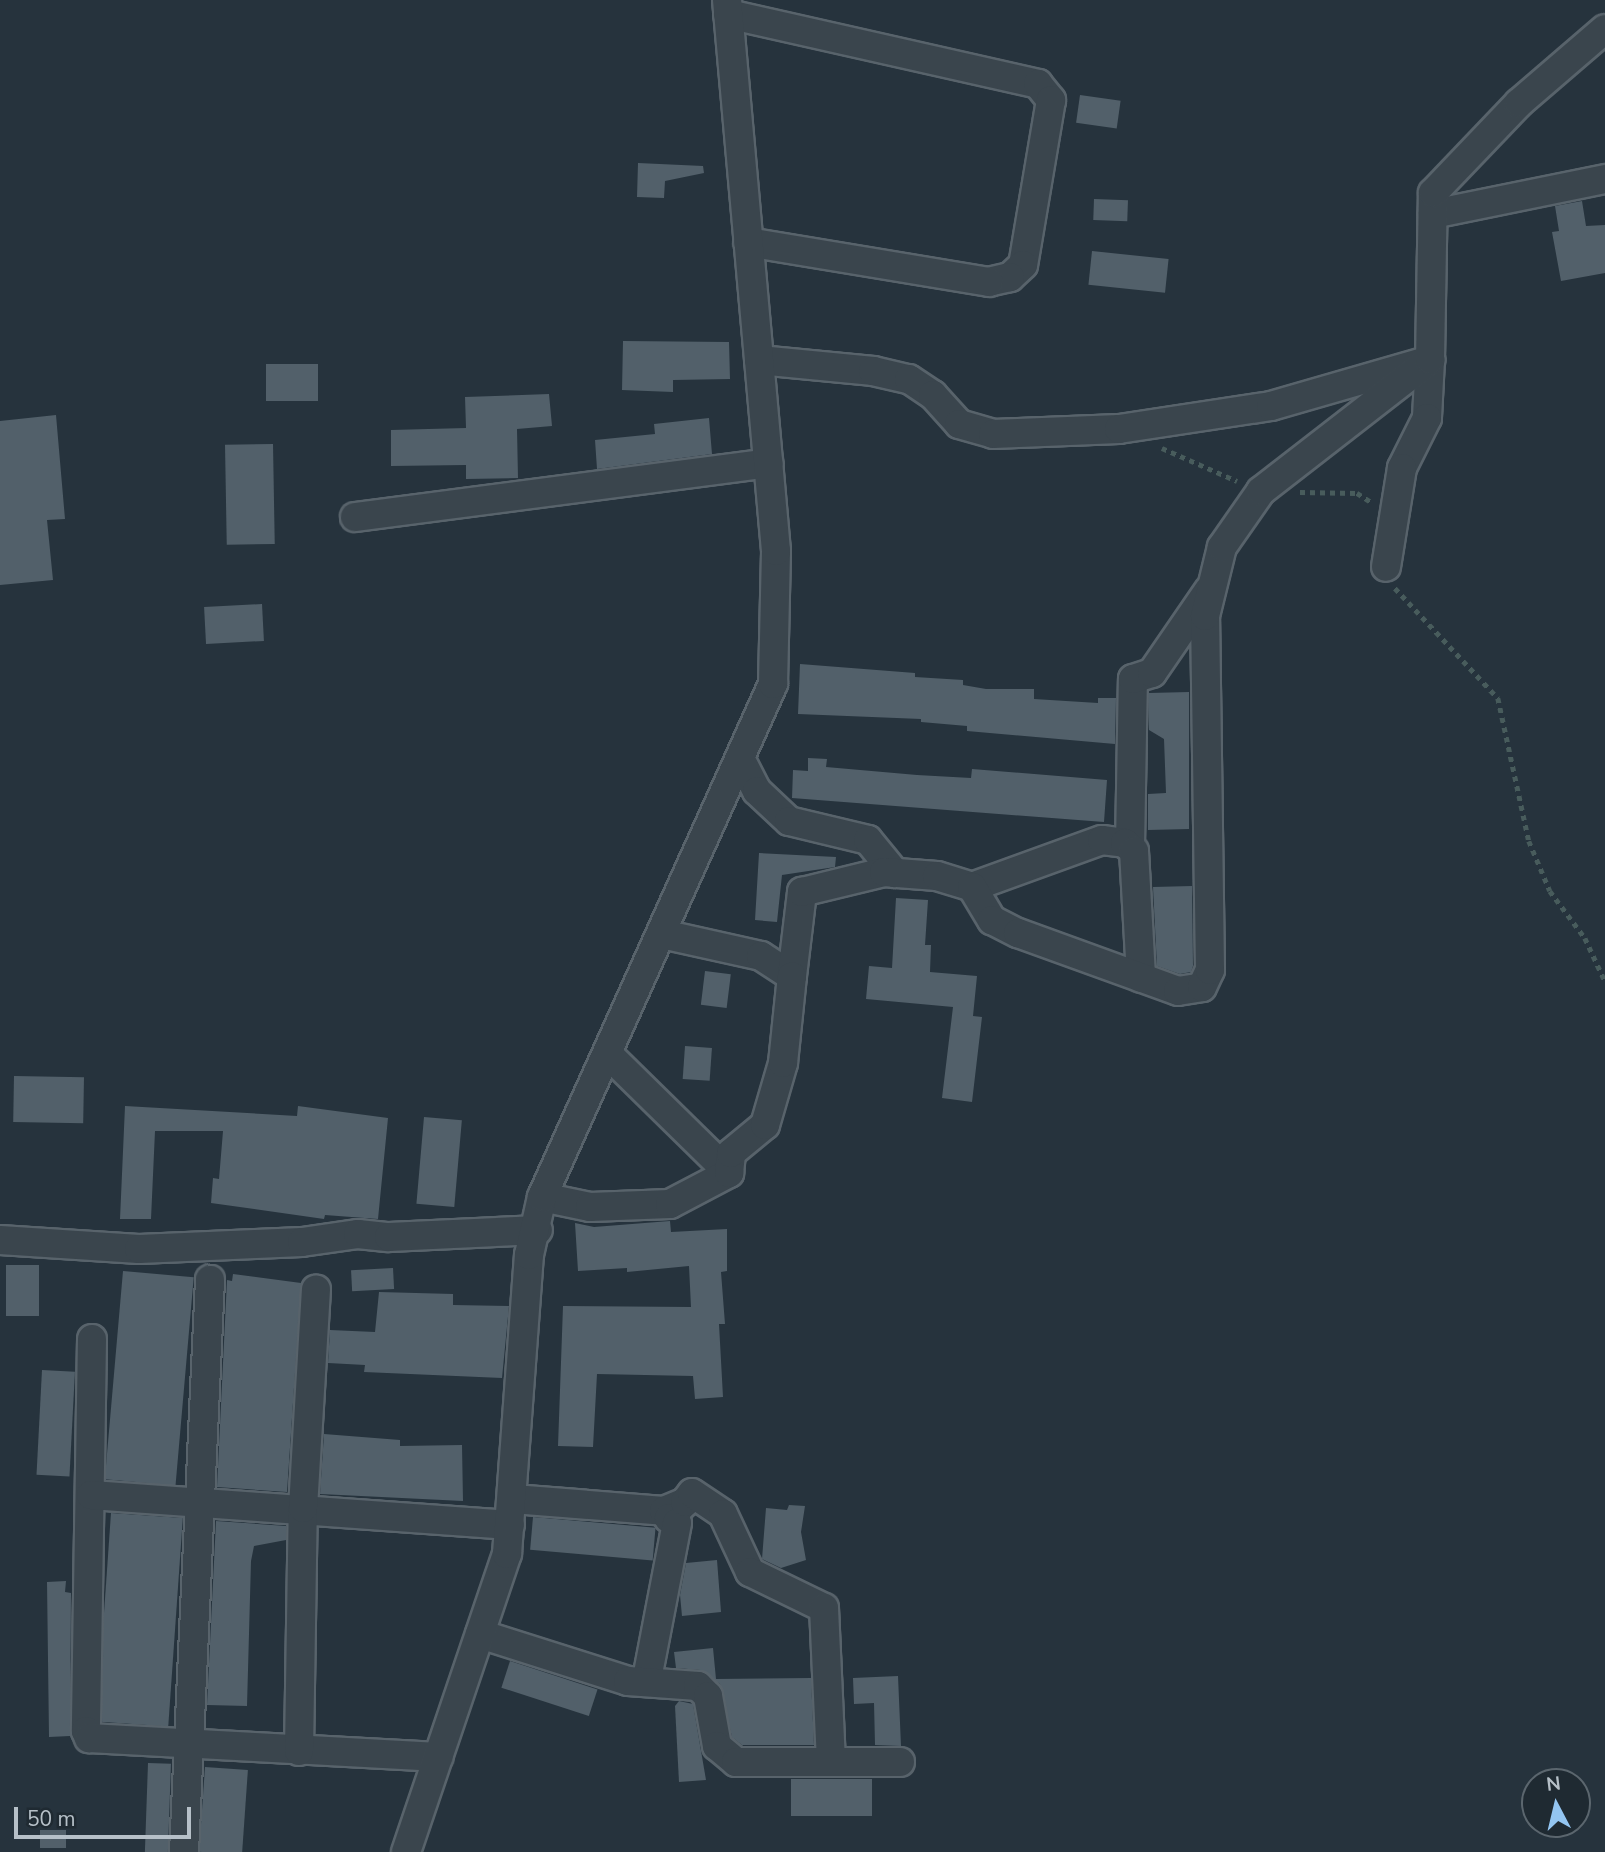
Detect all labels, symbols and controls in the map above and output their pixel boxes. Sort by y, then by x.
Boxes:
north arrow [1521,1768,1591,1838]
text: N [1545,1770,1562,1798]
scale bar [18,1792,194,1836]
text: 50 m [27,1805,76,1833]

